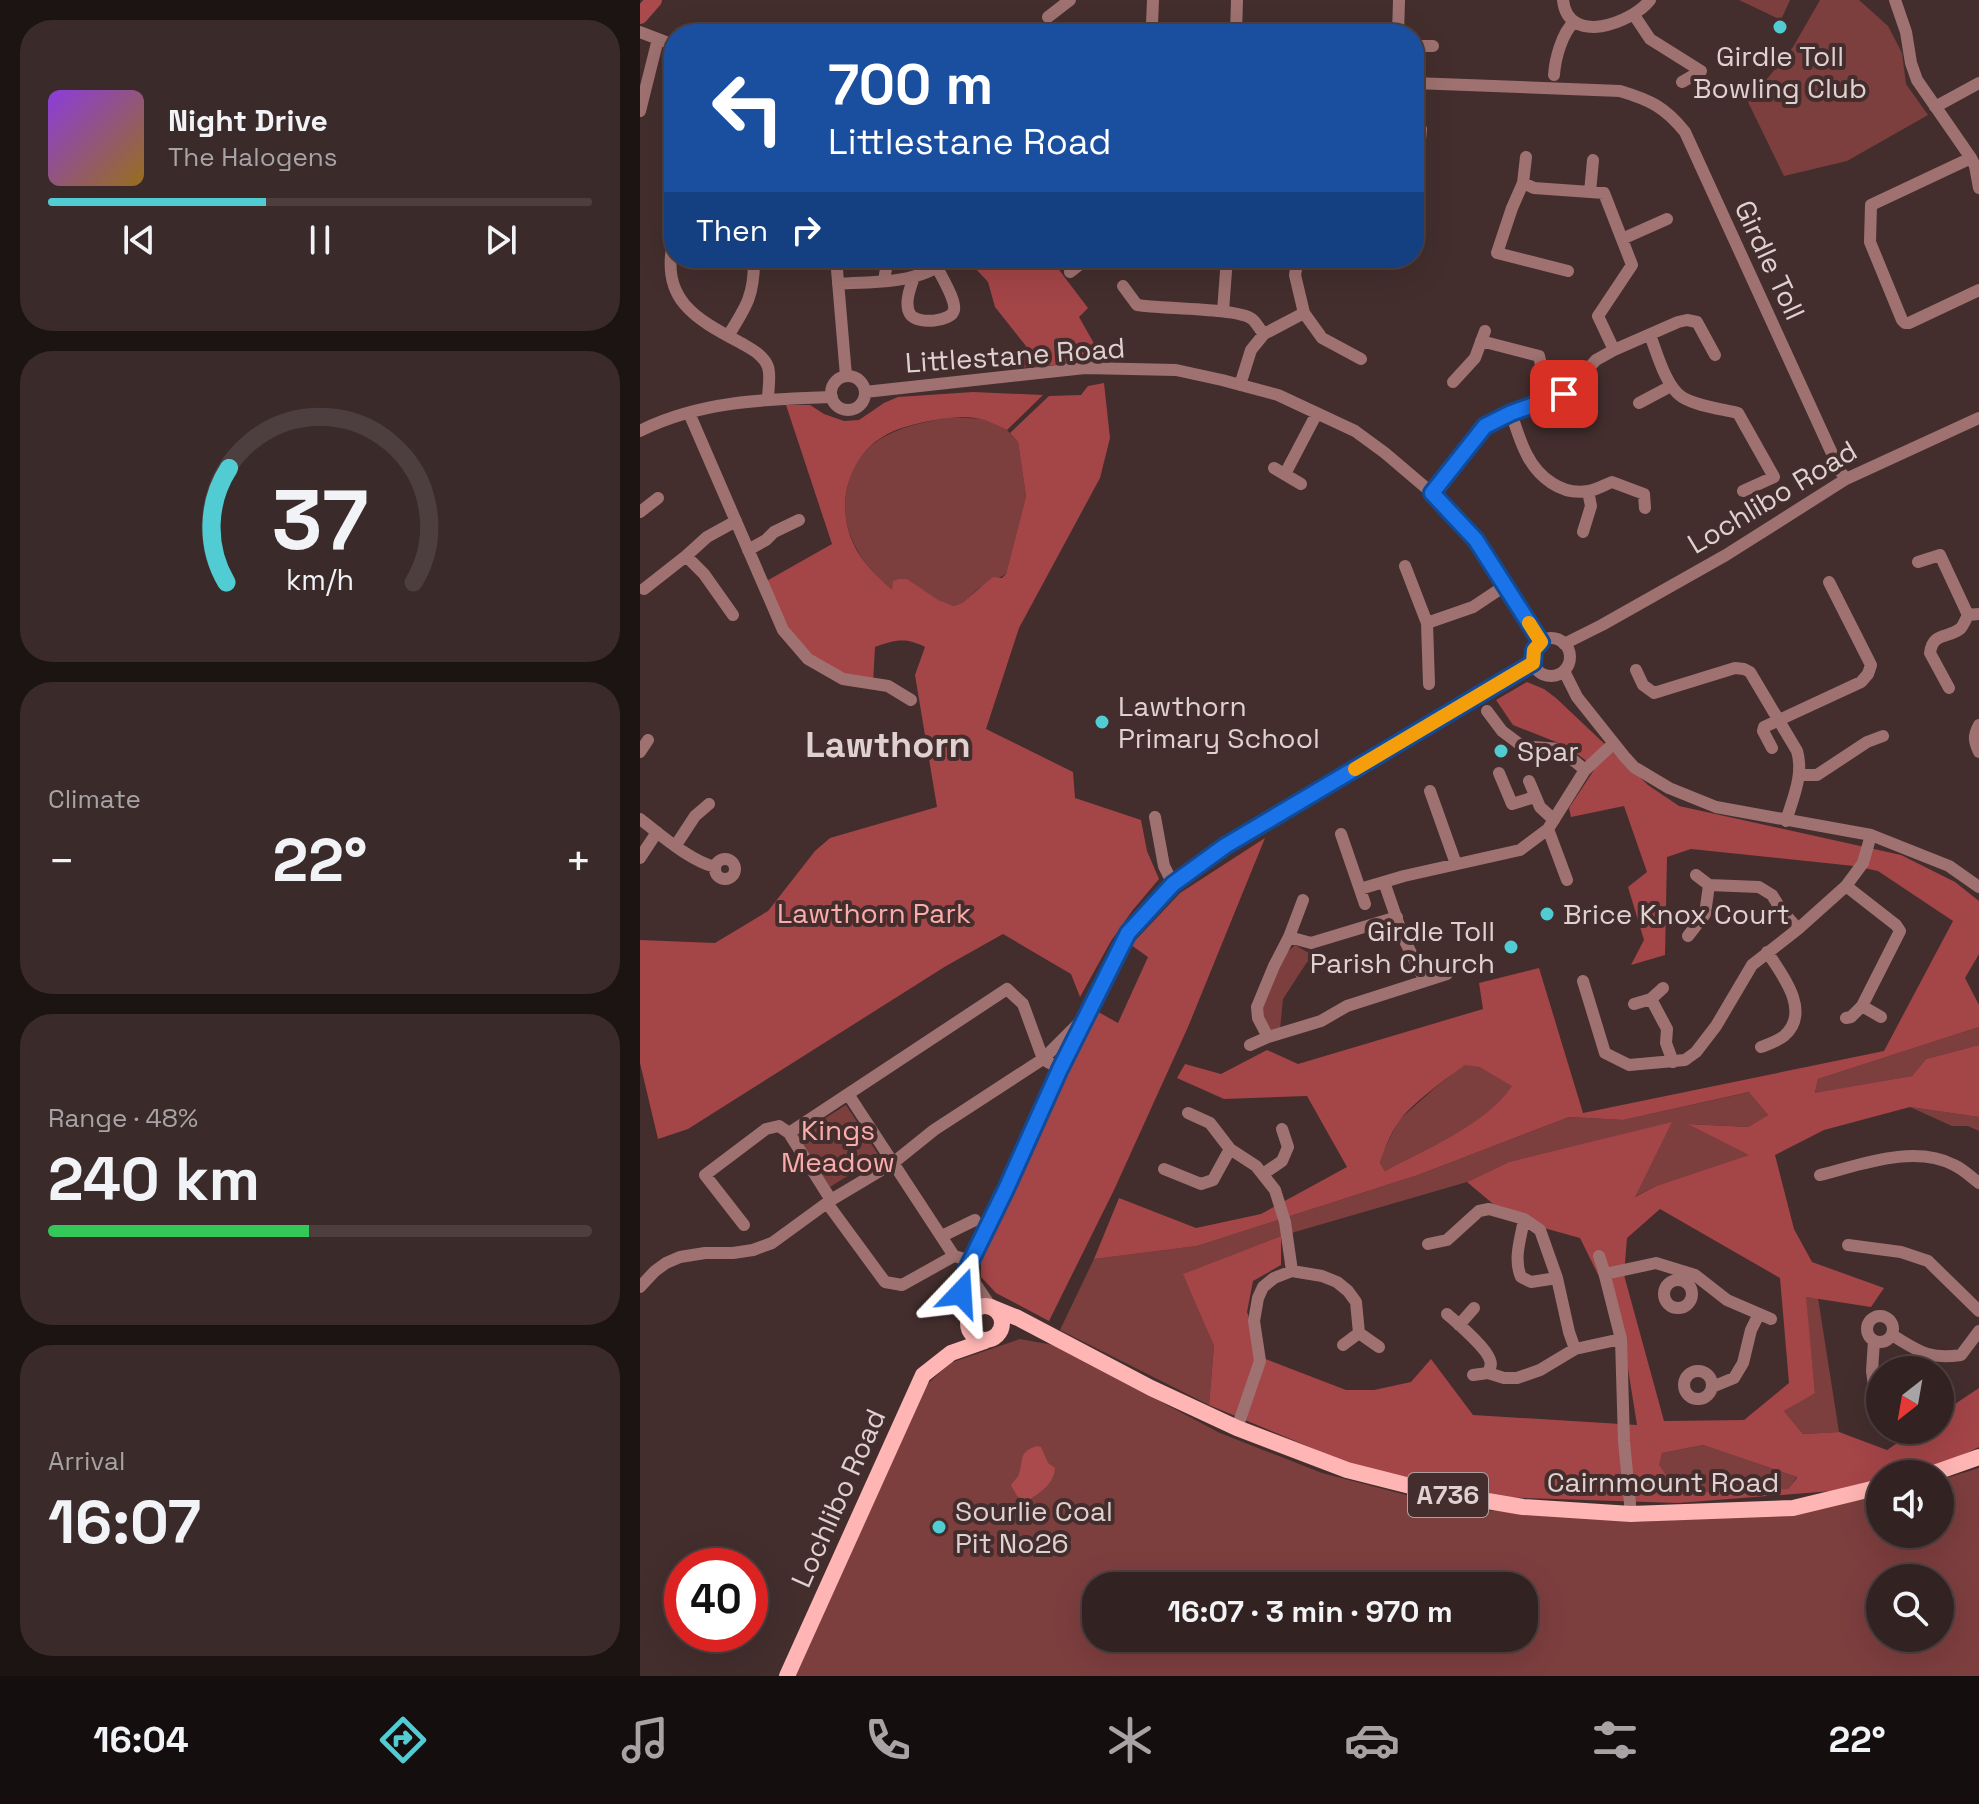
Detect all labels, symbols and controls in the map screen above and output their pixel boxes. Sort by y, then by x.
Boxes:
marker: Girdle Toll Bowling Club [1771,18,1789,36]
place label: Girdle Toll Bowling Club [1693,38,1867,106]
text: 700 m [828,49,993,120]
icon: left [696,56,800,160]
text: Night Drive [168,101,328,140]
text: Littlestane Road [828,119,1111,165]
text: The Halogens [168,140,337,174]
street label: Girdle Toll [1727,194,1813,326]
icon: right [784,208,828,252]
text: Then [696,211,768,250]
icon: previous [117,218,161,262]
icon: pause [298,218,342,262]
icon: next [479,218,523,262]
street label: Littlestane Road [904,329,1126,381]
pin [1530,360,1598,428]
icon: arrive [1542,372,1586,416]
street label: Lochlibo Road [1681,432,1863,562]
text: 37 [272,466,368,572]
text: km/h [286,562,354,598]
place label: Lawthorn Primary School [1118,688,1320,756]
marker: Lawthorn Primary School [1093,713,1111,731]
district label: Lawthorn [805,722,971,768]
place label: Spar [1517,733,1579,769]
marker: Spar [1492,742,1510,760]
text: Climate [48,782,141,816]
text: 22° [273,822,367,899]
text: − [48,833,75,889]
text: + [565,833,592,889]
park label: Lawthorn Park [777,895,971,931]
place label: Brice Knox Court [1563,896,1790,932]
marker: Brice Knox Court [1538,905,1556,923]
place label: Girdle Toll Parish Church [1310,913,1495,981]
marker: Girdle Toll Parish Church [1502,938,1520,956]
text: Range · 48% [48,1101,198,1135]
park label: Kings Meadow [781,1112,895,1180]
text: 240 km [48,1141,260,1218]
position arrow [919,1251,1003,1335]
north arrow [1866,1356,1954,1444]
map controls [1866,1356,1954,1652]
street label: Lochlibo Road [783,1403,893,1593]
text: Arrival [48,1444,125,1478]
button: sound [1866,1460,1954,1548]
street label: Cairnmount Road [1547,1464,1779,1500]
road number: A736 [1408,1473,1488,1517]
text: 16:07 [48,1484,201,1561]
place label: Sourlie Coal Pit No26 [955,1493,1113,1561]
marker: Sourlie Coal Pit No26 [930,1518,948,1536]
speed limit sign: 40 [664,1548,768,1652]
button: search [1866,1564,1954,1652]
text: 16:07 · 3 min · 970 m [1167,1592,1453,1631]
icon: directions [375,1712,431,1768]
icon: music [617,1712,673,1768]
icon: phone [860,1712,916,1768]
icon: climate [1102,1712,1158,1768]
icon: car [1344,1712,1400,1768]
icon: filters [1587,1712,1643,1768]
text: 16:04 [93,1717,189,1763]
text: 22° [1829,1717,1886,1763]

